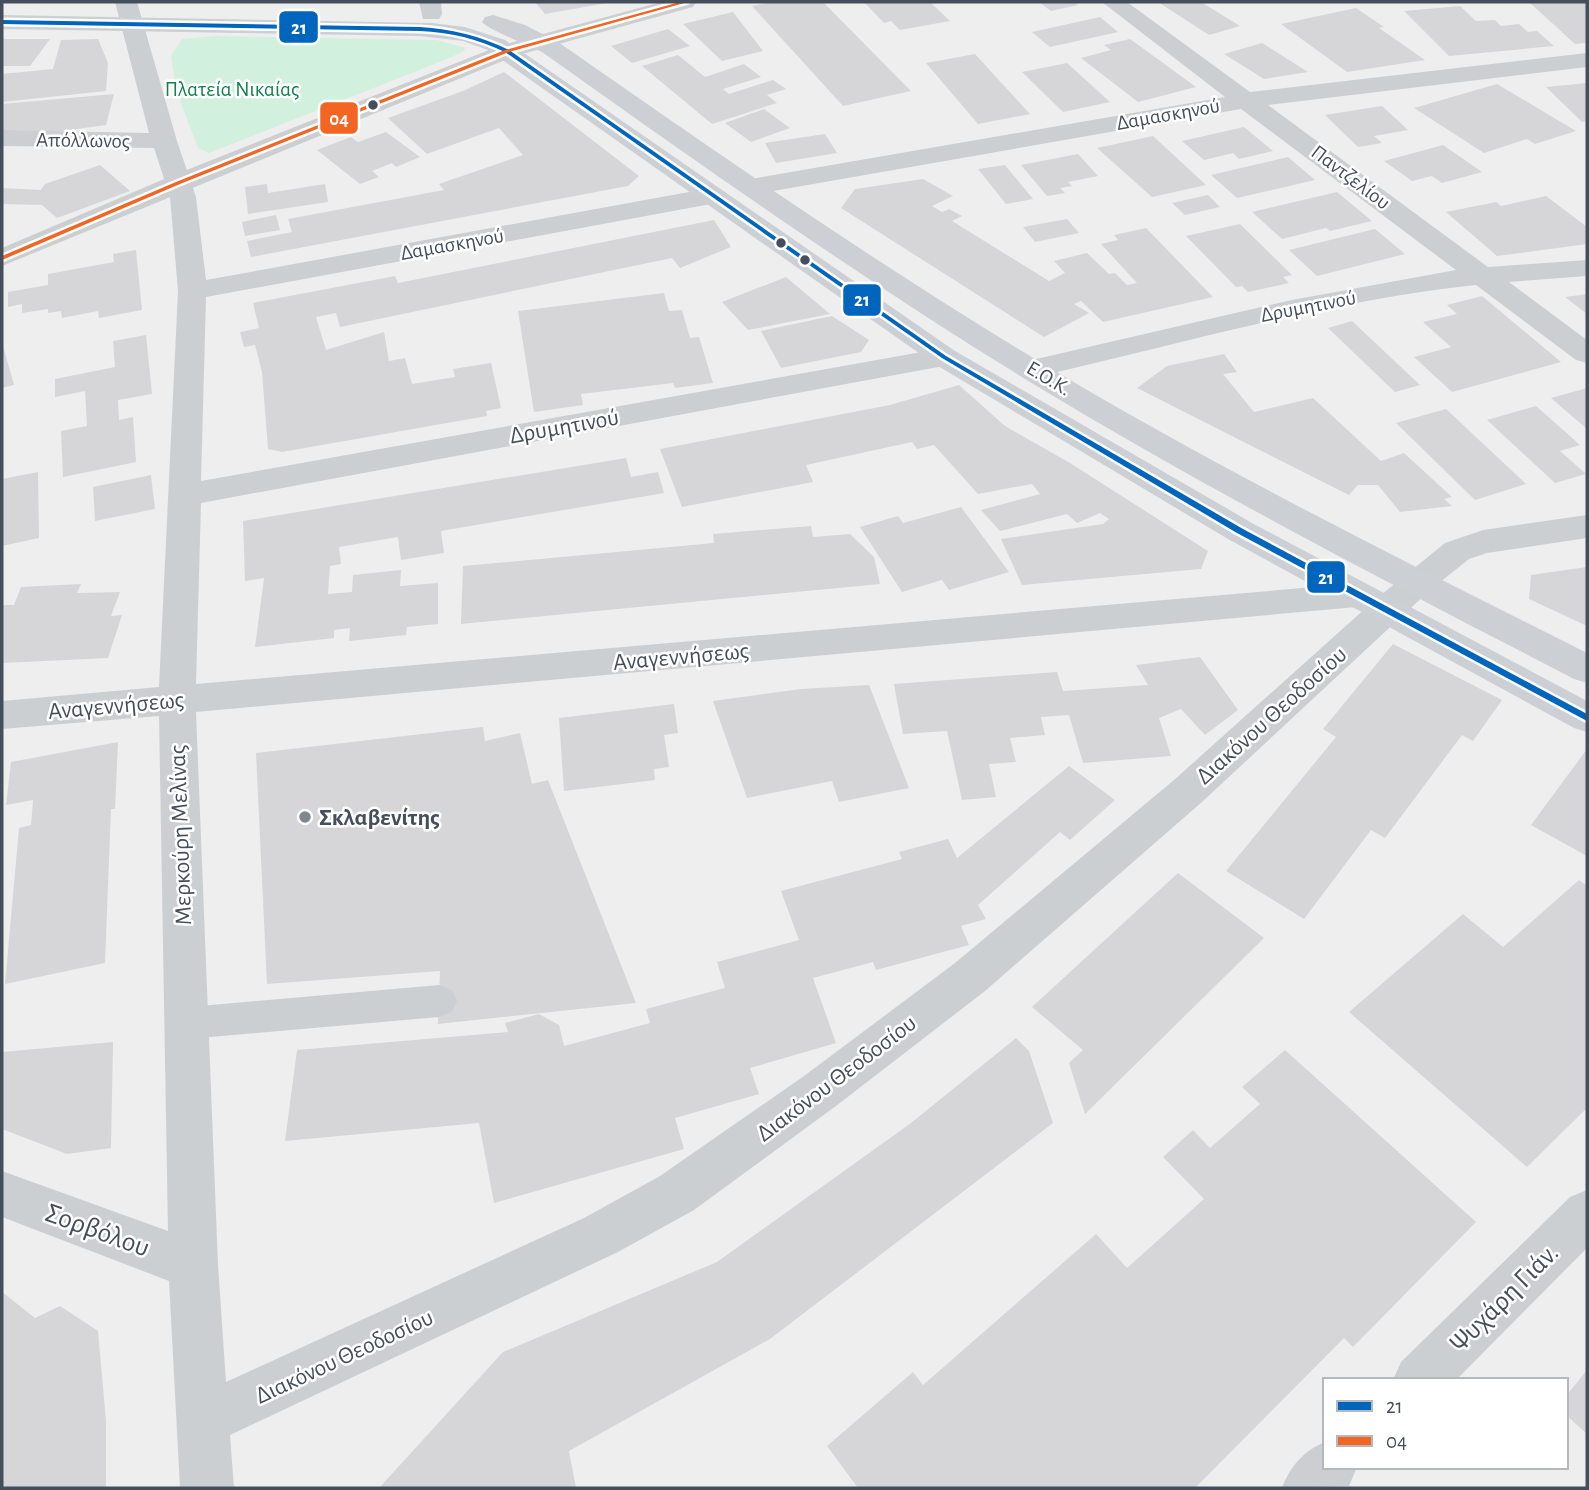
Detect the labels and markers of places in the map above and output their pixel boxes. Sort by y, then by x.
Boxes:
unlabelled marker [366,98,380,112]
unlabelled marker [774,236,788,250]
unlabelled marker [798,253,812,267]
place label: Σκλαβενίτης [319,806,440,830]
marker: Σκλαβενίτης [297,809,313,825]

